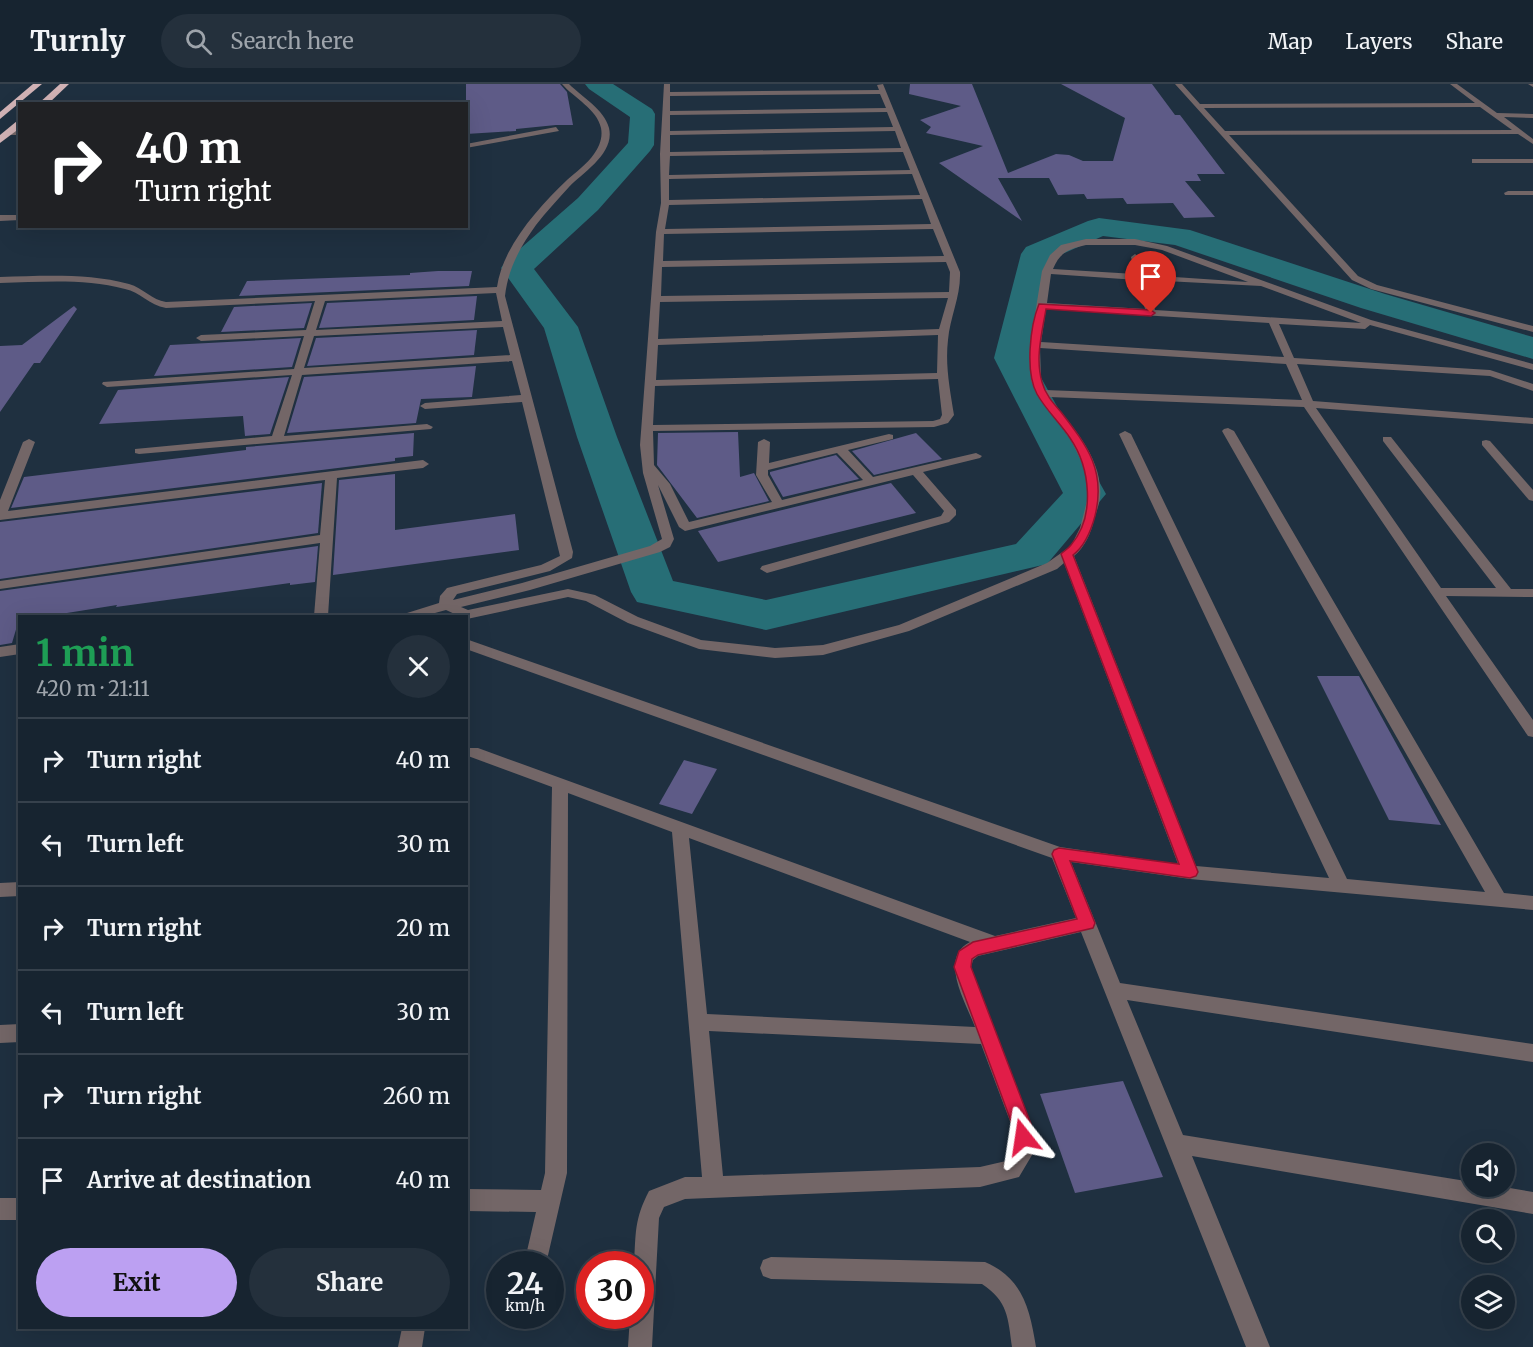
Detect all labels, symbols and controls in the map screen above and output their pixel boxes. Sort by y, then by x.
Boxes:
search box [161,14,581,68]
text: Turnly [30,23,125,59]
icon: search [182,25,215,58]
text: Search here [230,27,354,55]
text: Map [1268,28,1313,55]
text: Layers [1346,28,1413,55]
text: Share [1446,28,1503,55]
text: 40 m [135,122,241,174]
icon: right [36,126,114,204]
text: Turn right [135,174,272,208]
pin [1125,251,1176,313]
icon: arrive [1134,260,1167,293]
text: 1 min [36,631,134,676]
button: close [387,635,450,698]
text: 420 m · 21:11 [36,676,149,701]
icon: right [36,744,69,777]
text: Turn right [87,746,201,774]
text: 40 m [395,746,450,774]
icon: left [36,828,69,861]
text: Turn left [87,830,184,858]
text: 30 m [396,830,450,858]
icon: right [36,912,69,945]
text: Turn right [87,914,201,942]
text: 20 m [396,914,450,942]
icon: left [36,996,69,1029]
text: Turn left [87,998,184,1026]
text: 30 m [396,998,450,1026]
icon: right [36,1080,69,1113]
text: Turn right [87,1082,201,1110]
text: 260 m [383,1082,450,1110]
position arrow [991,1105,1055,1169]
map controls [1461,1143,1515,1329]
button: sound [1461,1143,1515,1197]
icon: arrive [36,1164,69,1197]
text: Arrive at destination [87,1166,311,1194]
text: 40 m [395,1166,450,1194]
button: search [1461,1209,1515,1263]
button: Exit [36,1248,237,1317]
button: Share [249,1248,450,1317]
speed limit sign: 30 [576,1251,654,1329]
text: 24 [507,1264,543,1302]
button: layers [1461,1275,1515,1329]
text: km/h [505,1296,545,1315]

